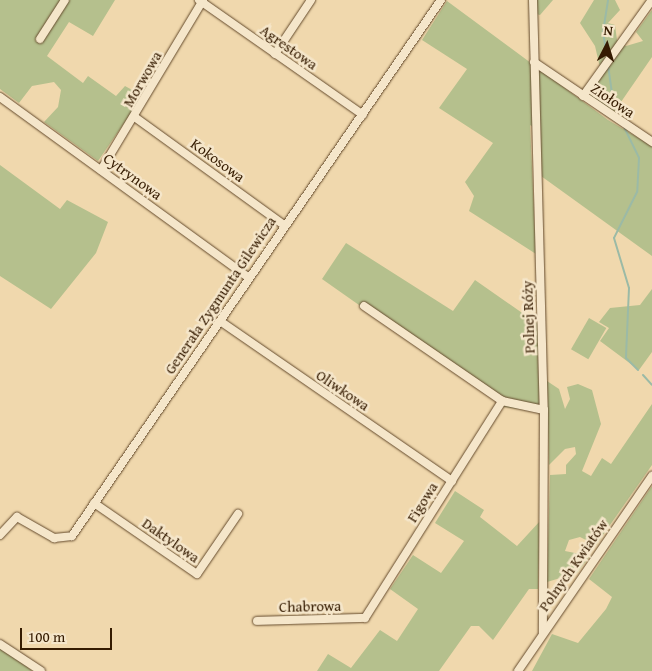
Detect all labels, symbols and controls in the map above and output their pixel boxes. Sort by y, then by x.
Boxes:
north arrow [582,20,632,70]
text: N [603,20,614,40]
street label: Agrestowa [257,21,321,73]
street label: Morwowa [119,48,165,110]
street label: Ziołowa [588,79,638,121]
street label: Kokosowa [187,134,249,186]
street label: Cytrynowa [100,149,166,203]
street label: Generała Zygmunta Gilewicza [161,213,279,377]
street label: Polnej Róży [518,280,538,354]
street label: Oliwkowa [313,366,373,414]
street label: Figowa [403,479,441,525]
street label: Daktylowa [139,514,203,566]
street label: Polnych Kwiatów [535,515,611,615]
street label: Chabrowa [279,596,341,616]
scale bar [22,618,115,650]
text: 100 m [28,626,65,647]

